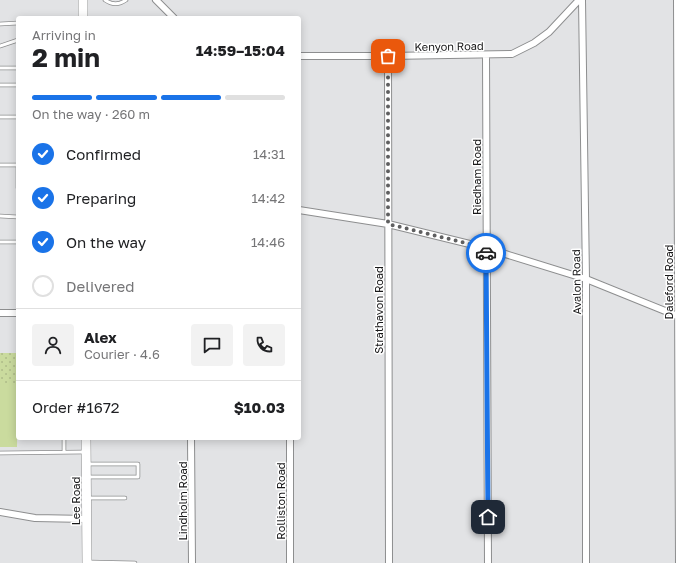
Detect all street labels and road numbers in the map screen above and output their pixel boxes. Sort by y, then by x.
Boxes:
street label: Kenyon Road [414,39,484,53]
street label: Riedham Road [470,139,483,215]
street label: Daleford Road [662,245,675,319]
street label: Avalon Road [569,249,583,315]
street label: Strathavon Road [372,266,385,354]
street label: Lindholm Road [176,461,189,541]
street label: Rolliston Road [274,462,287,540]
street label: Lee Road [69,477,82,525]

